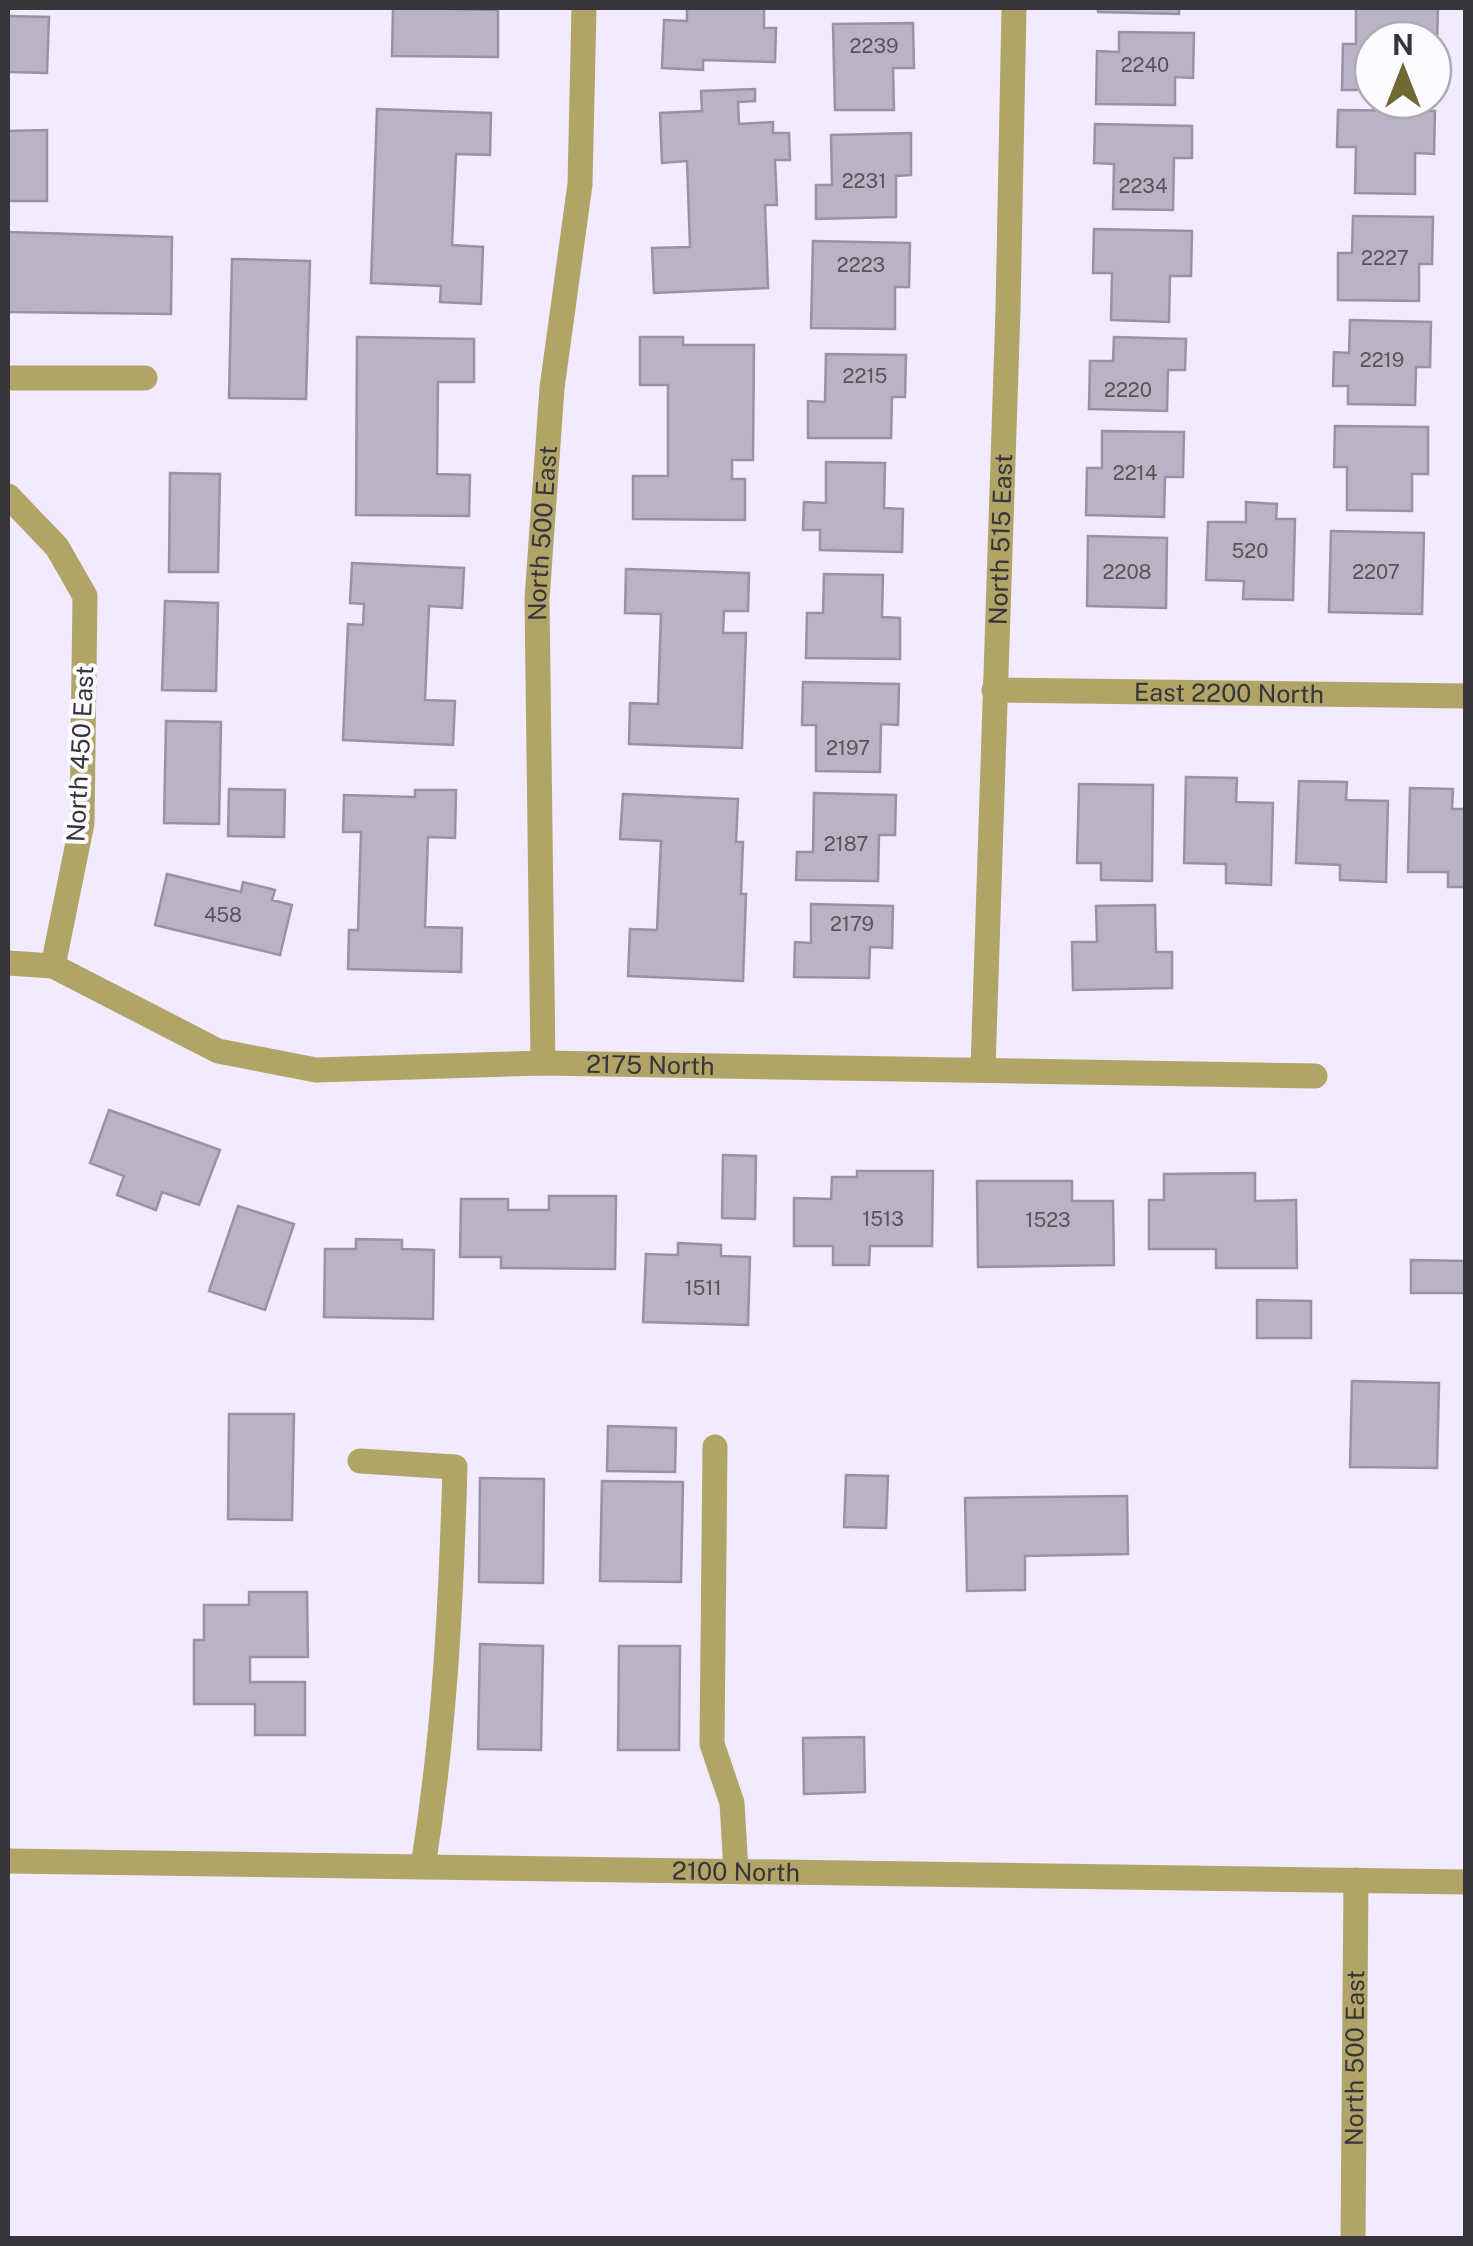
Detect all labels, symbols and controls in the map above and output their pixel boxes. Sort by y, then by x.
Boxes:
north arrow [1353,20,1453,120]
text: N [1392,28,1414,61]
house number: 2239 [850,34,898,58]
house number: 2240 [1121,53,1169,77]
house number: 2231 [842,169,886,193]
house number: 2234 [1119,174,1167,198]
house number: 2227 [1361,246,1409,270]
house number: 2223 [837,253,885,277]
house number: 2219 [1360,348,1404,372]
house number: 2215 [843,364,887,388]
house number: 2220 [1104,378,1152,402]
street label: North 500 East [522,444,563,621]
street label: North 515 East [983,453,1018,626]
house number: 2214 [1113,461,1157,485]
house number: 520 [1232,539,1268,563]
house number: 2208 [1103,560,1151,584]
house number: 2207 [1352,560,1400,584]
street label: North 450 East [60,665,100,843]
street label: East 2200 North [1134,677,1324,709]
house number: 2197 [826,736,870,760]
house number: 2187 [824,832,868,856]
house number: 458 [204,903,242,927]
house number: 2179 [830,912,874,936]
street label: 2175 North [586,1049,715,1081]
house number: 1513 [862,1207,904,1231]
house number: 1523 [1025,1208,1071,1232]
house number: 1511 [684,1276,722,1300]
street label: 2100 North [672,1856,800,1887]
street label: North 500 East [1339,1970,1370,2146]

